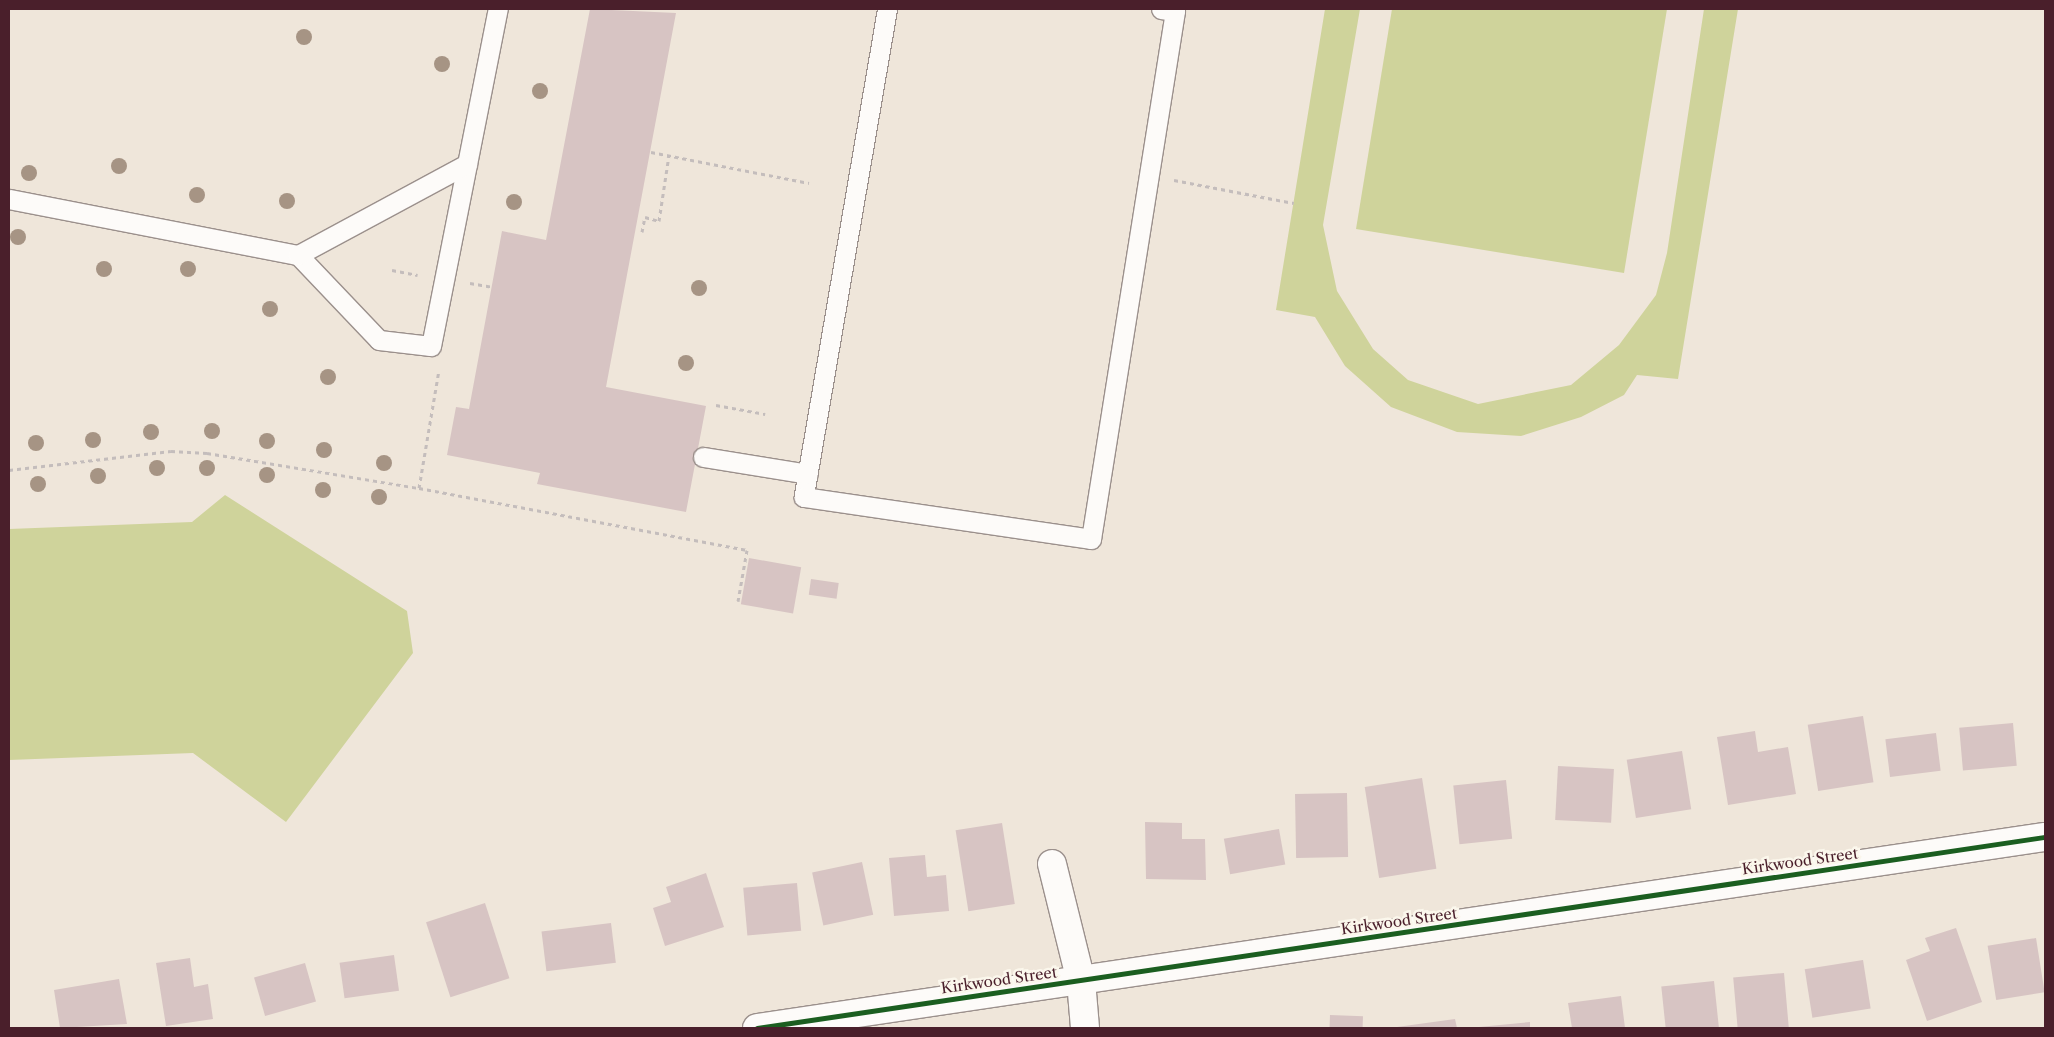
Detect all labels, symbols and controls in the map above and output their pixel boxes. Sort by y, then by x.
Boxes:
street label: Kirkwood Street [1741,844,1859,878]
street label: Kirkwood Street [1340,904,1458,938]
street label: Kirkwood Street [940,963,1058,997]

